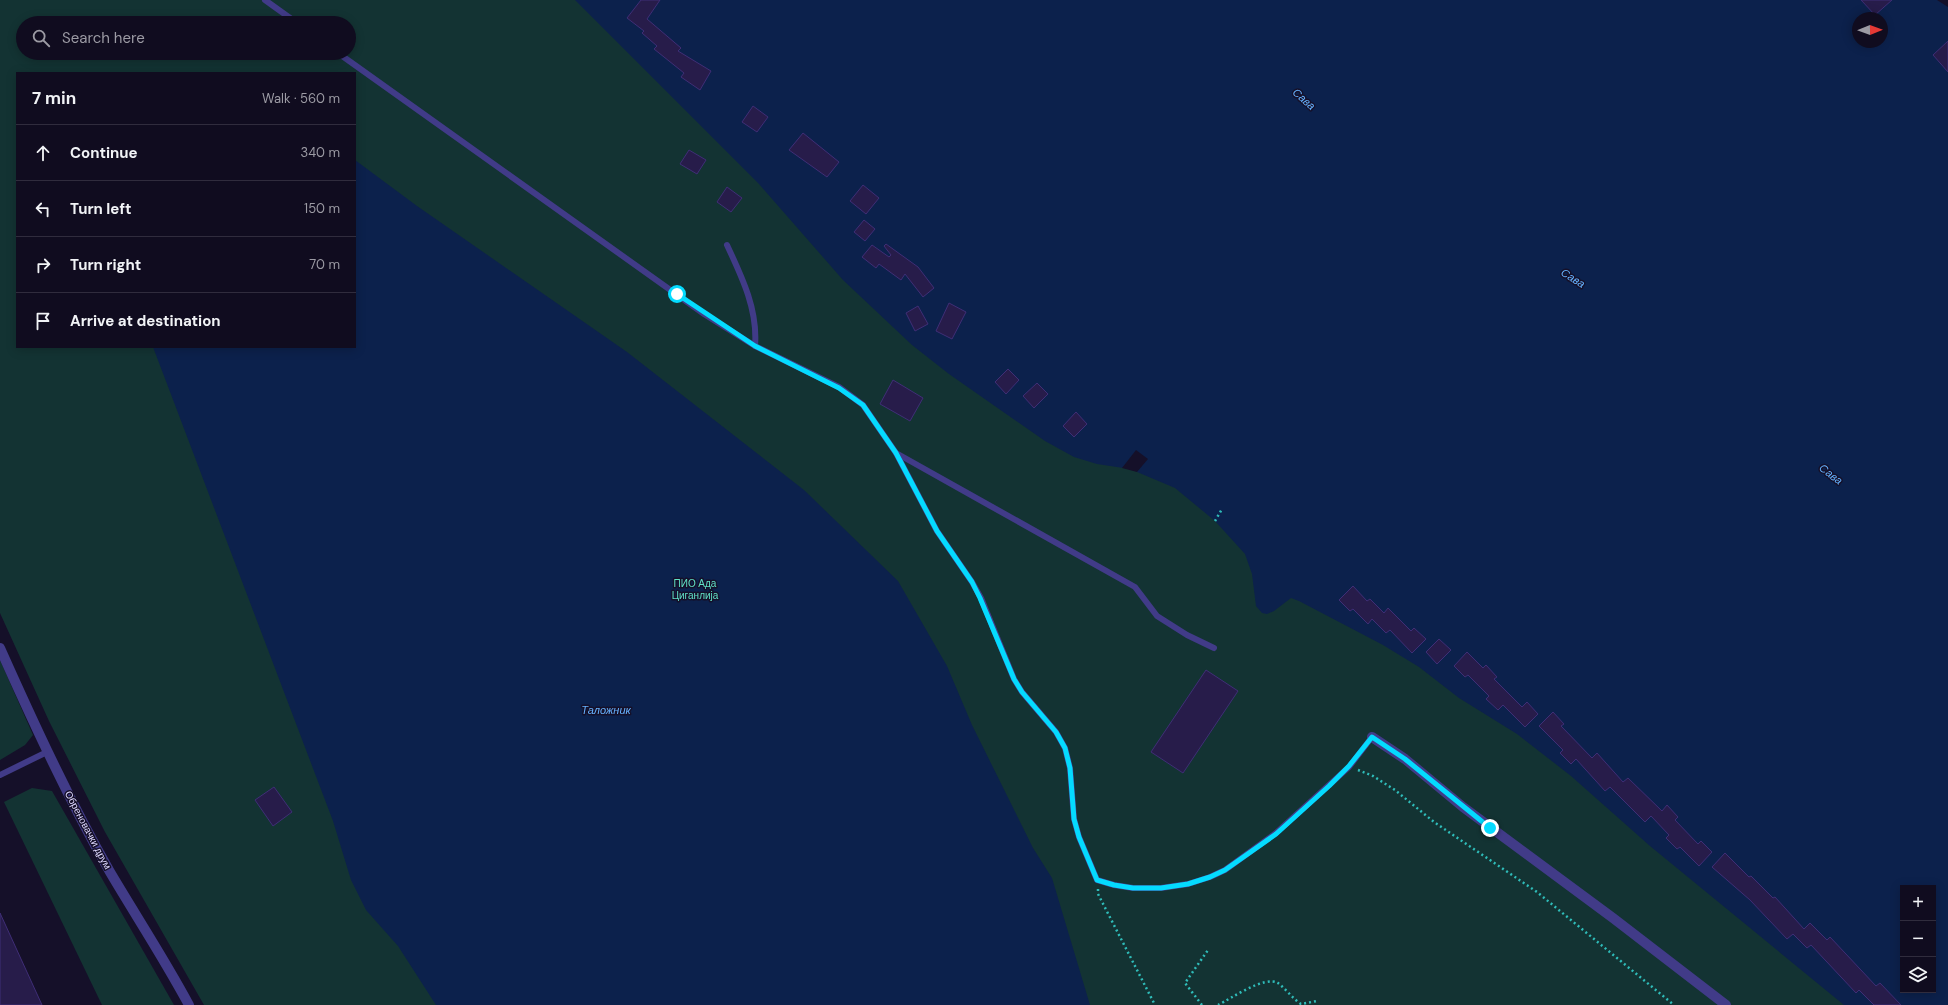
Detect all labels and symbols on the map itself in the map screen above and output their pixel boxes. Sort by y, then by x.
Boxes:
north arrow [1852,12,1888,48]
water label: Сава [1290,85,1318,113]
water label: Сава [1558,265,1588,291]
route start [668,285,686,303]
water label: Сава [1817,461,1845,487]
park label: ПИО Ада Циганлија [672,577,719,602]
water label: Таложник [581,703,632,717]
street label: Обреновачки друм [62,788,114,872]
route end [1481,819,1499,837]

